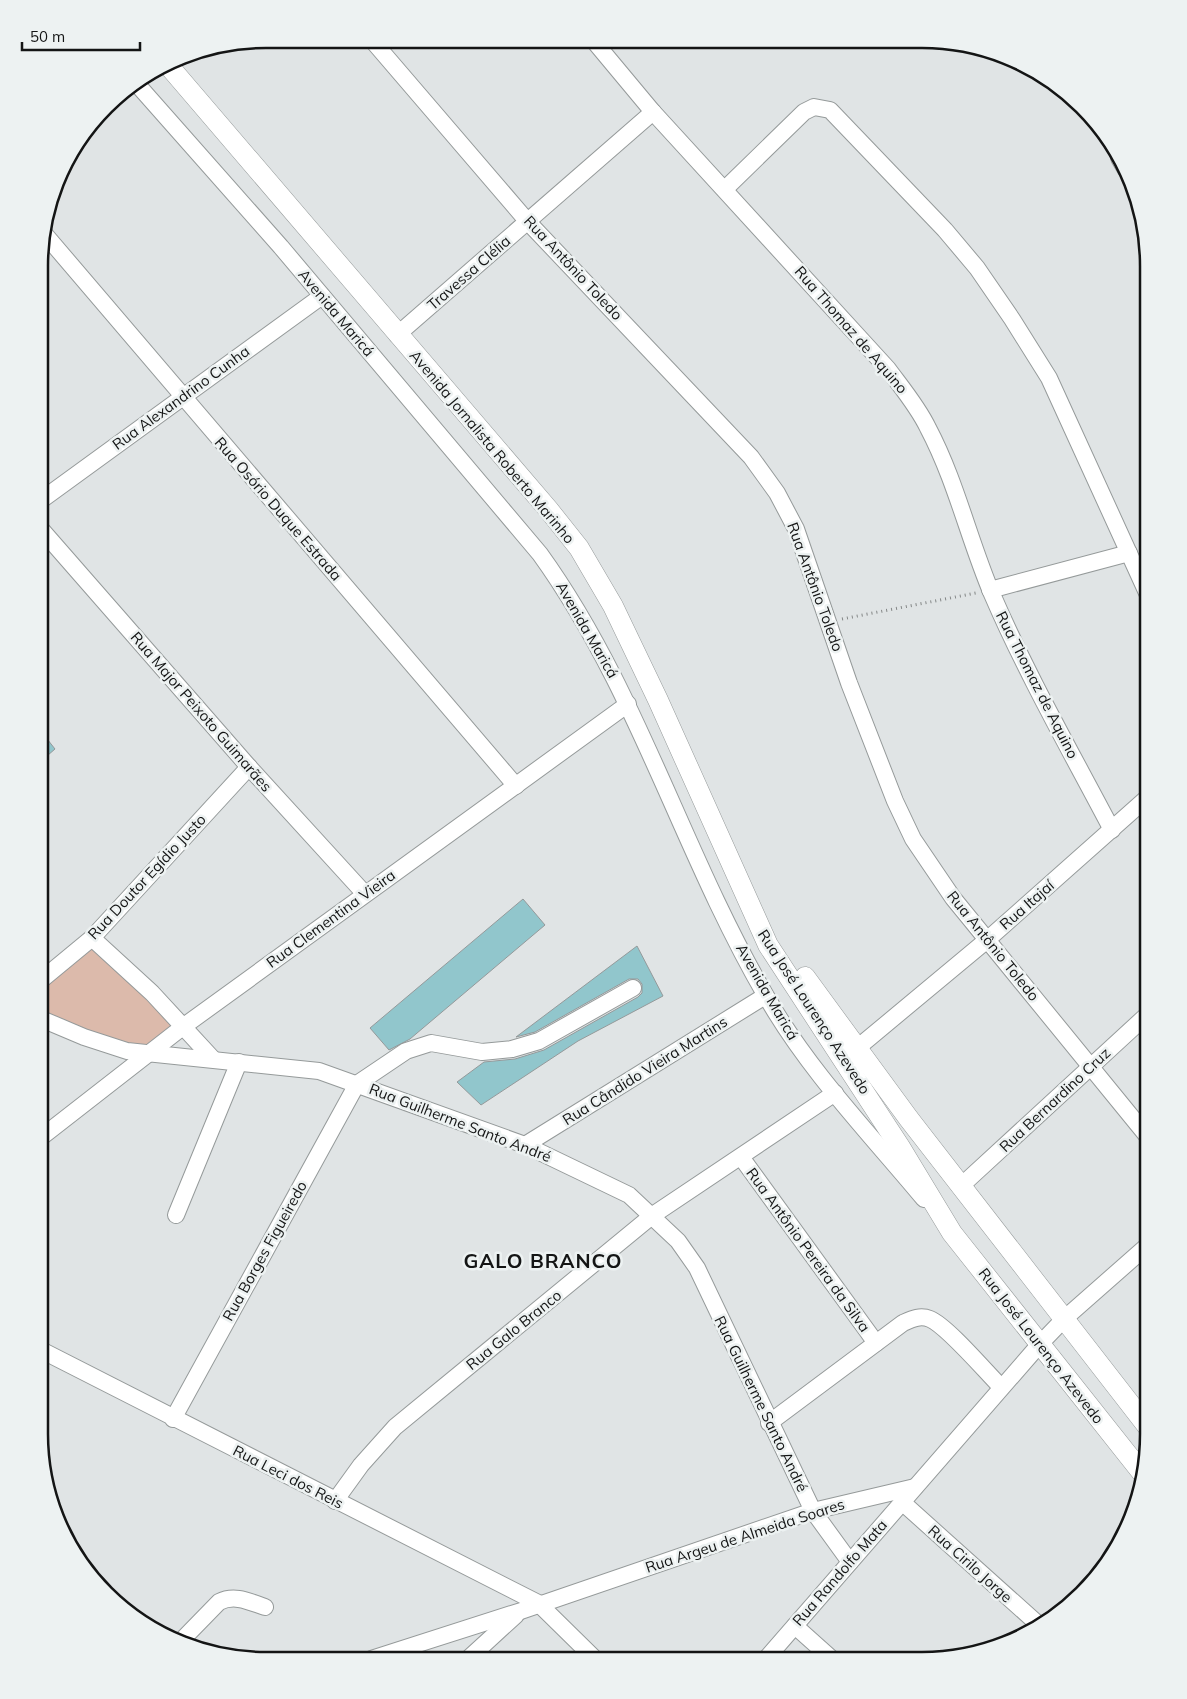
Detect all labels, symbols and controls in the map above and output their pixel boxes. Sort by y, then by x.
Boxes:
scale bar [22,20,140,52]
text: 50 m [30,27,65,46]
street label: Rua Antônio Toledo [520,211,627,324]
street label: Travessa Clélia [423,231,514,314]
street label: Rua Thomaz de Aquino [791,262,912,397]
street label: Avenida Maricá [294,265,378,360]
street label: Rua Alexandrino Cunha [108,341,253,454]
street label: Avenida Jornalista Roberto Marinho [406,346,579,547]
street label: Rua Osório Duque Estrada [211,433,346,584]
street label: Rua Antônio Toledo [783,520,848,654]
street label: Avenida Maricá [552,578,623,681]
street label: Rua Thomaz de Aquino [992,608,1083,762]
street label: Rua Major Peixoto Guimarães [127,628,276,796]
street label: Rua Doutor Egídio Justo [84,810,210,943]
street label: Rua Clementina Vieira [263,865,399,972]
street label: Rua Itajaí [995,875,1059,934]
street label: Rua Antônio Toledo [943,887,1044,1005]
street label: Rua José Lourenço Azevedo [754,926,875,1098]
street label: Avenida Maricá [732,940,803,1043]
street label: Rua Cândido Vieira Martins [559,1012,731,1129]
street label: Rua Bernardino Cruz [995,1043,1114,1156]
street label: Rua Guilherme Santo André [366,1079,554,1166]
street label: Rua Antônio Pereira da Silva [742,1164,874,1336]
street label: Rua Borges Figueiredo [218,1177,311,1324]
district label: GALO BRANCO [463,1248,623,1273]
street label: Rua José Lourenço Azevedo [975,1264,1108,1427]
street label: Rua Galo Branco [462,1285,565,1374]
street label: Rua Guilherme Santo André [711,1313,812,1495]
street label: Rua Leci dos Reis [230,1441,347,1513]
street label: Rua Argeu de Almeida Soares [643,1494,847,1577]
street label: Rua Randolfo Mata [788,1516,891,1630]
street label: Rua Cirilo Jorge [924,1521,1016,1606]

